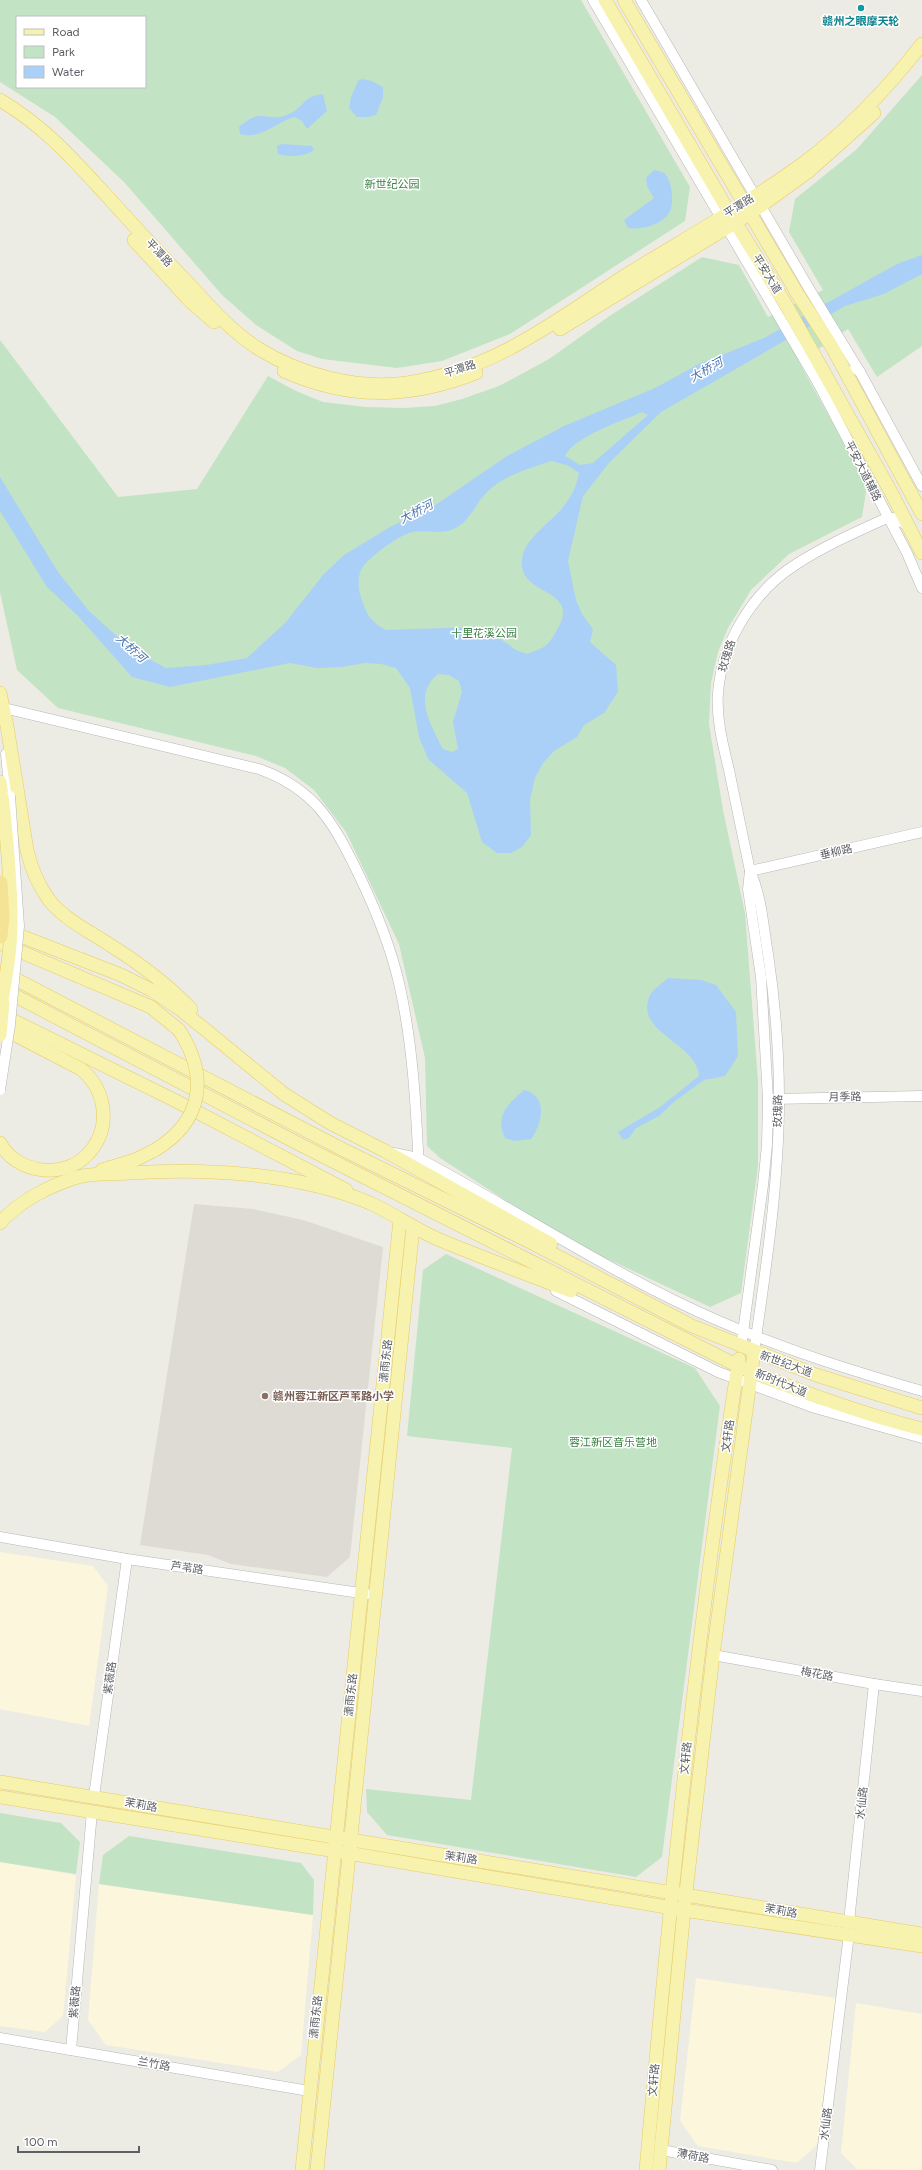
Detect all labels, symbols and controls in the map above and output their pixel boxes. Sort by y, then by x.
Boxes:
marker: 赣州之眼摩天轮 [856,3,866,13]
place label: 赣州之眼摩天轮 [823,15,900,28]
legend [16,16,146,88]
text: Road [52,25,80,39]
text: Park [52,45,75,59]
text: Water [52,65,84,79]
park label: 新世纪公园 [365,178,420,191]
street label: 平潭路 [722,192,756,220]
street label: 平潭路 [143,236,175,270]
street label: 平安大道 [750,252,784,296]
water label: 大桥河 [687,354,727,385]
street label: 平潭路 [442,358,478,380]
street label: 平安大道辅路 [842,439,884,503]
water label: 大桥河 [397,497,437,526]
park label: 十里花溪公园 [451,627,517,640]
water label: 大桥河 [113,631,151,667]
street label: 玫瑰路 [716,638,738,674]
street label: 垂柳路 [818,842,854,862]
street label: 月季路 [828,1090,862,1104]
street label: 玫瑰路 [771,1094,785,1128]
street label: 潇雨东路 [377,1338,395,1384]
street label: 新世纪大道 [758,1348,814,1380]
street label: 新时代大道 [753,1367,809,1399]
place label: 赣州蓉江新区芦苇路小学 [273,1390,394,1403]
marker: 赣州蓉江新区芦苇路小学 [260,1391,270,1401]
street label: 文轩路 [719,1419,737,1453]
park label: 蓉江新区音乐营地 [569,1436,657,1449]
street label: 芦苇路 [170,1559,204,1577]
street label: 紫薇路 [101,1661,119,1695]
street label: 梅花路 [800,1665,834,1683]
street label: 潇雨东路 [342,1672,360,1718]
street label: 文轩路 [678,1741,694,1775]
street label: 水仙路 [854,1786,870,1820]
street label: 茉莉路 [124,1796,158,1814]
street label: 茉莉路 [444,1849,478,1867]
street label: 茉莉路 [764,1902,798,1920]
street label: 紫薇路 [67,1985,83,2019]
street label: 潇雨东路 [307,1994,325,2040]
street label: 兰竹路 [137,2055,171,2073]
street label: 文轩路 [646,2063,662,2097]
street label: 水仙路 [818,2107,834,2141]
scale bar [18,2128,139,2154]
text: 100 m [24,2135,58,2149]
street label: 薄荷路 [676,2147,710,2165]

